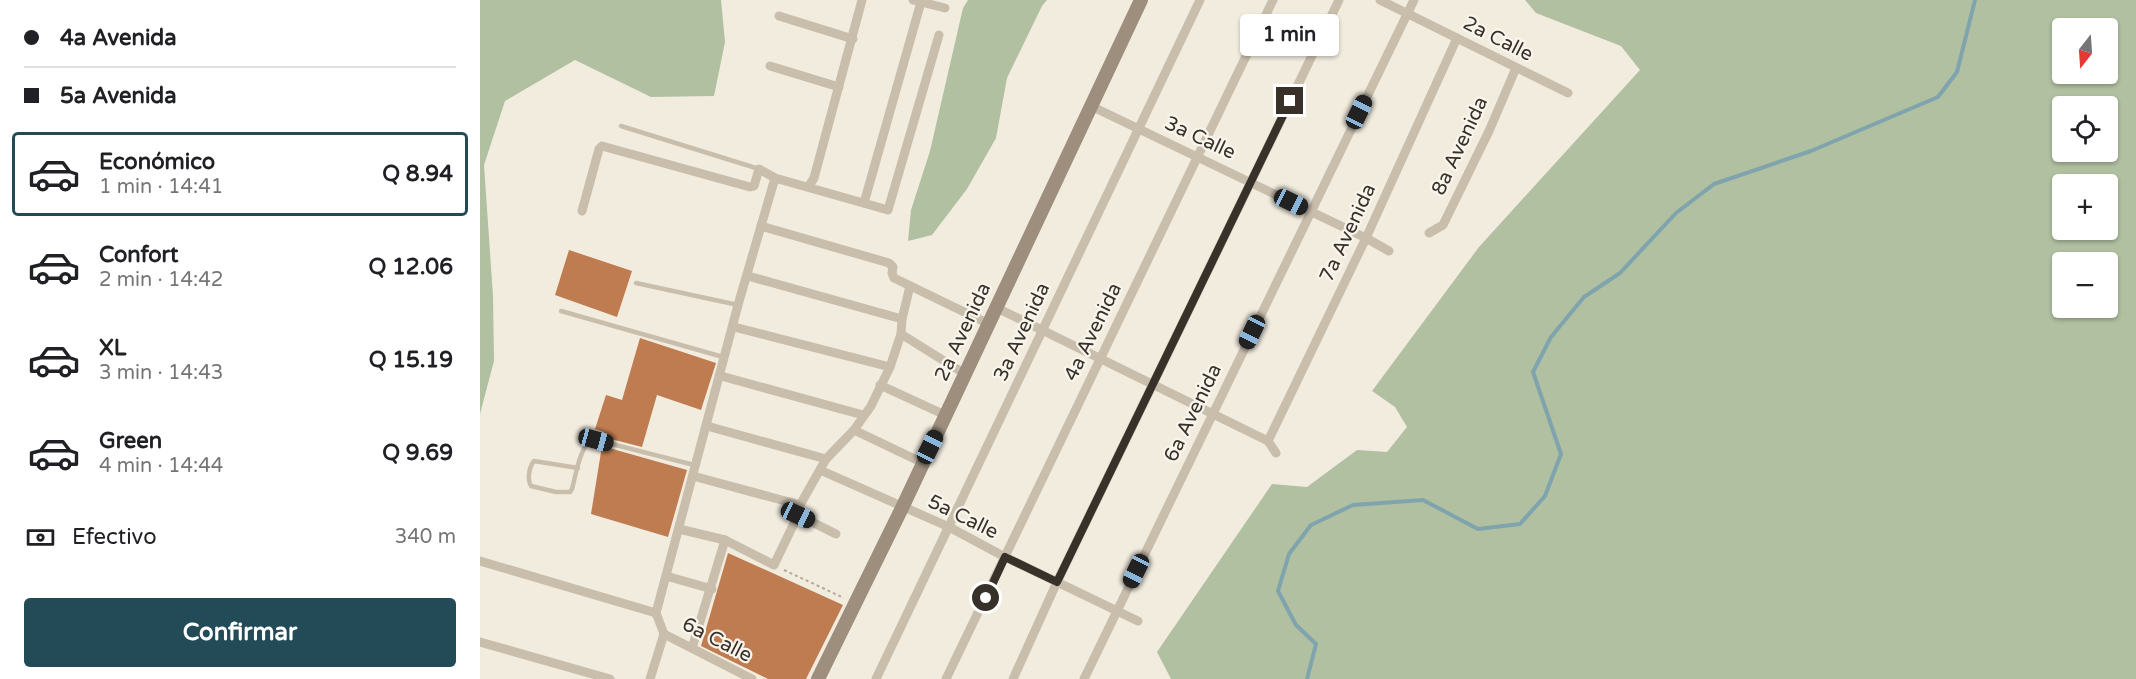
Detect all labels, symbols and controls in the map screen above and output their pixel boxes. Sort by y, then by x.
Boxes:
street label: 2a Calle [1459,11,1537,67]
callout: 1 min [1240,14,1340,56]
north arrow [2052,18,2118,84]
map controls [2052,18,2118,318]
text: 1 min [1263,23,1316,47]
text: 4a Avenida [60,25,177,51]
text: 5a Avenida [60,83,177,109]
route end [1276,87,1303,114]
car [1343,92,1375,132]
street label: 8a Avenida [1427,93,1493,199]
button: locate [2052,96,2118,162]
street label: 3a Calle [1161,111,1239,165]
icon: car [27,147,81,201]
text: Económico [99,149,215,175]
text: Q 8.94 [382,161,453,187]
button: + [2052,174,2118,240]
text: 1 min · 14:41 [99,175,223,199]
street label: 7a Avenida [1315,180,1381,286]
car [1271,186,1311,218]
icon: car [27,240,81,294]
text: Confort [99,242,178,268]
button: − [2052,252,2118,318]
text: Q 12.06 [368,254,453,280]
text: 2 min · 14:42 [99,268,223,292]
street label: 2a Avenida [930,279,996,385]
street label: 3a Avenida [989,279,1055,385]
street label: 4a Avenida [1059,279,1127,385]
car [1236,312,1268,352]
icon: car [27,333,81,387]
text: XL [99,335,126,361]
text: Q 15.19 [369,347,453,373]
street label: 6a Avenida [1159,360,1227,466]
text: 3 min · 14:43 [99,361,223,385]
icon: car [27,426,81,480]
car [576,427,616,453]
car [914,427,946,467]
text: Green [99,428,162,454]
text: Q 9.69 [382,440,453,466]
text: 4 min · 14:44 [99,454,223,478]
street label: 5a Calle [924,490,1002,544]
car [778,499,818,531]
icon: cash [24,521,57,554]
text: Efectivo [72,524,157,550]
text: 340 m [395,525,456,549]
car [1120,551,1152,591]
route start [972,584,999,611]
button: Confirmar [24,598,456,667]
street label: 6a Calle [678,612,756,668]

